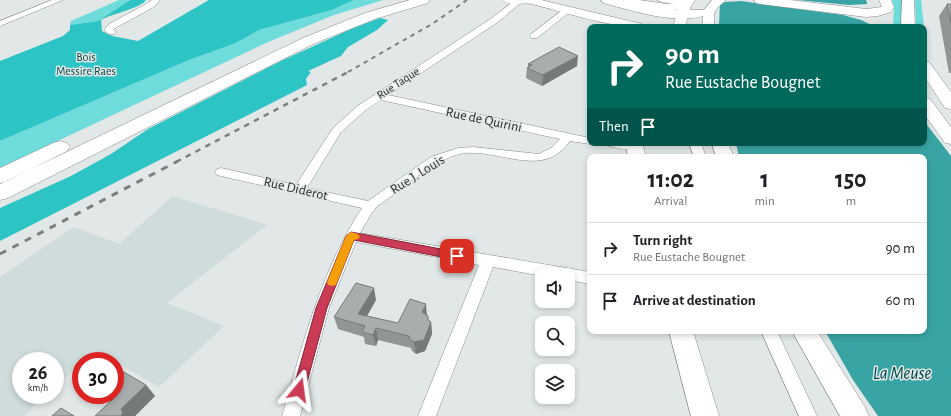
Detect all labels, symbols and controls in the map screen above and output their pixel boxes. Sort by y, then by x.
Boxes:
icon: right [599,40,651,92]
text: 90 m [665,41,720,69]
park label: Bois Messire Raes [56,51,116,77]
street label: Rue Taque [374,65,422,101]
text: Rue Eustache Bougnet [665,74,820,92]
street label: Rue de Quirini [444,105,523,135]
icon: arrive [637,116,659,138]
text: Then [599,119,629,134]
street label: Rue J. Louis [388,153,447,197]
text: 11:02 [647,168,694,192]
text: 1 [760,168,769,192]
text: 150 [835,168,867,192]
street label: Rue Diderot [262,175,330,203]
text: Arrival [654,195,687,208]
text: min [754,195,775,208]
text: m [846,195,856,208]
text: Turn right [633,233,692,248]
icon: right [599,238,621,260]
pin [440,239,474,273]
text: 90 m [886,241,915,256]
icon: arrive [446,245,468,267]
text: Rue Eustache Bougnet [633,251,745,264]
map controls [535,268,575,404]
button: sound [535,268,575,308]
icon: arrive [599,290,621,312]
text: Arrive at destination [633,293,756,308]
text: 60 m [886,293,915,308]
button: search [535,316,575,356]
speed limit sign: 30 [72,352,124,404]
text: 26 [28,363,48,383]
button: layers [535,364,575,404]
water label: La Meuse [873,365,931,383]
position arrow [278,369,320,411]
text: km/h [28,383,48,393]

